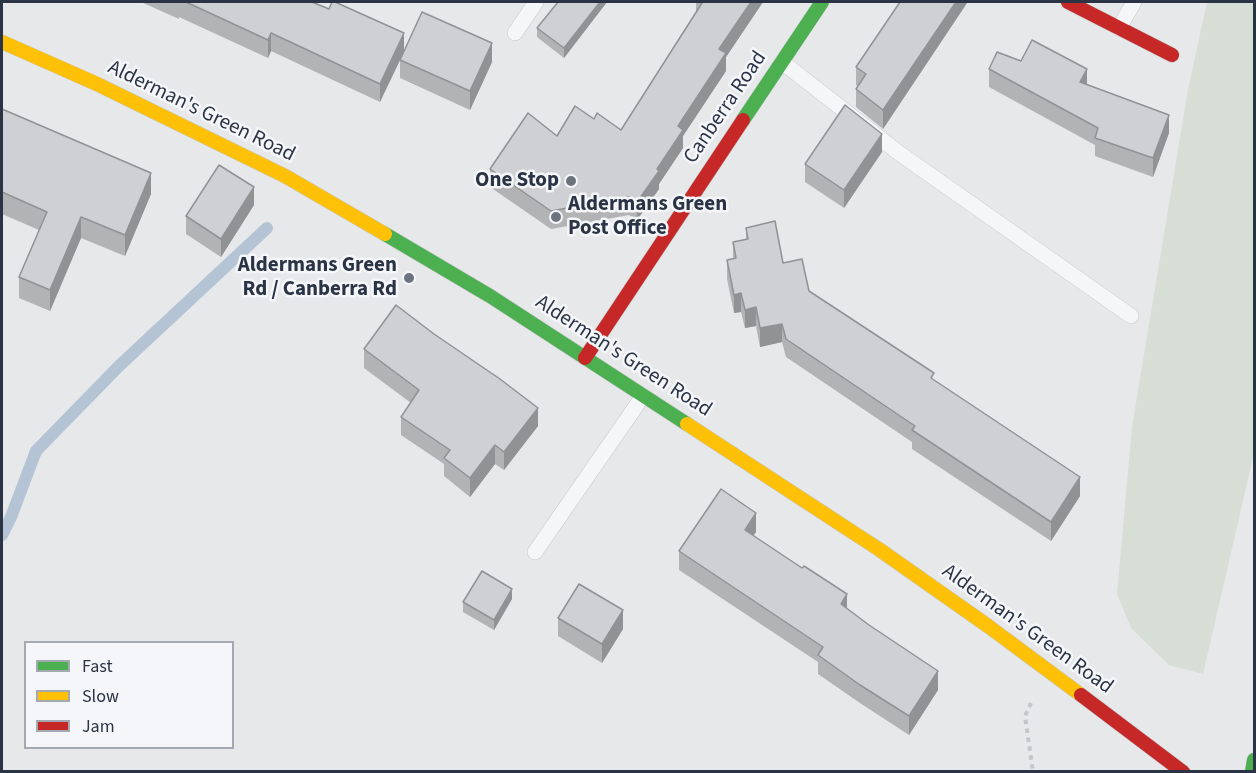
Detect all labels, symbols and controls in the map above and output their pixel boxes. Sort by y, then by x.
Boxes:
street label: Canberra Road [679,47,773,169]
street label: Alderman's Green Road [103,56,299,168]
place label: One Stop [475,168,559,194]
marker: One Stop [564,174,578,188]
place label: Aldermans Green Post Office [568,192,727,242]
marker: Aldermans Green Post Office [549,210,563,224]
place label: Aldermans Green Rd / Canberra Rd [238,253,397,303]
marker: Aldermans Green Rd / Canberra Rd [402,271,416,285]
street label: Alderman's Green Road [530,291,716,423]
street label: Alderman's Green Road [937,560,1117,700]
legend [24,641,234,749]
text: Fast [82,654,113,679]
text: Slow [82,684,119,709]
text: Jam [82,714,115,739]

